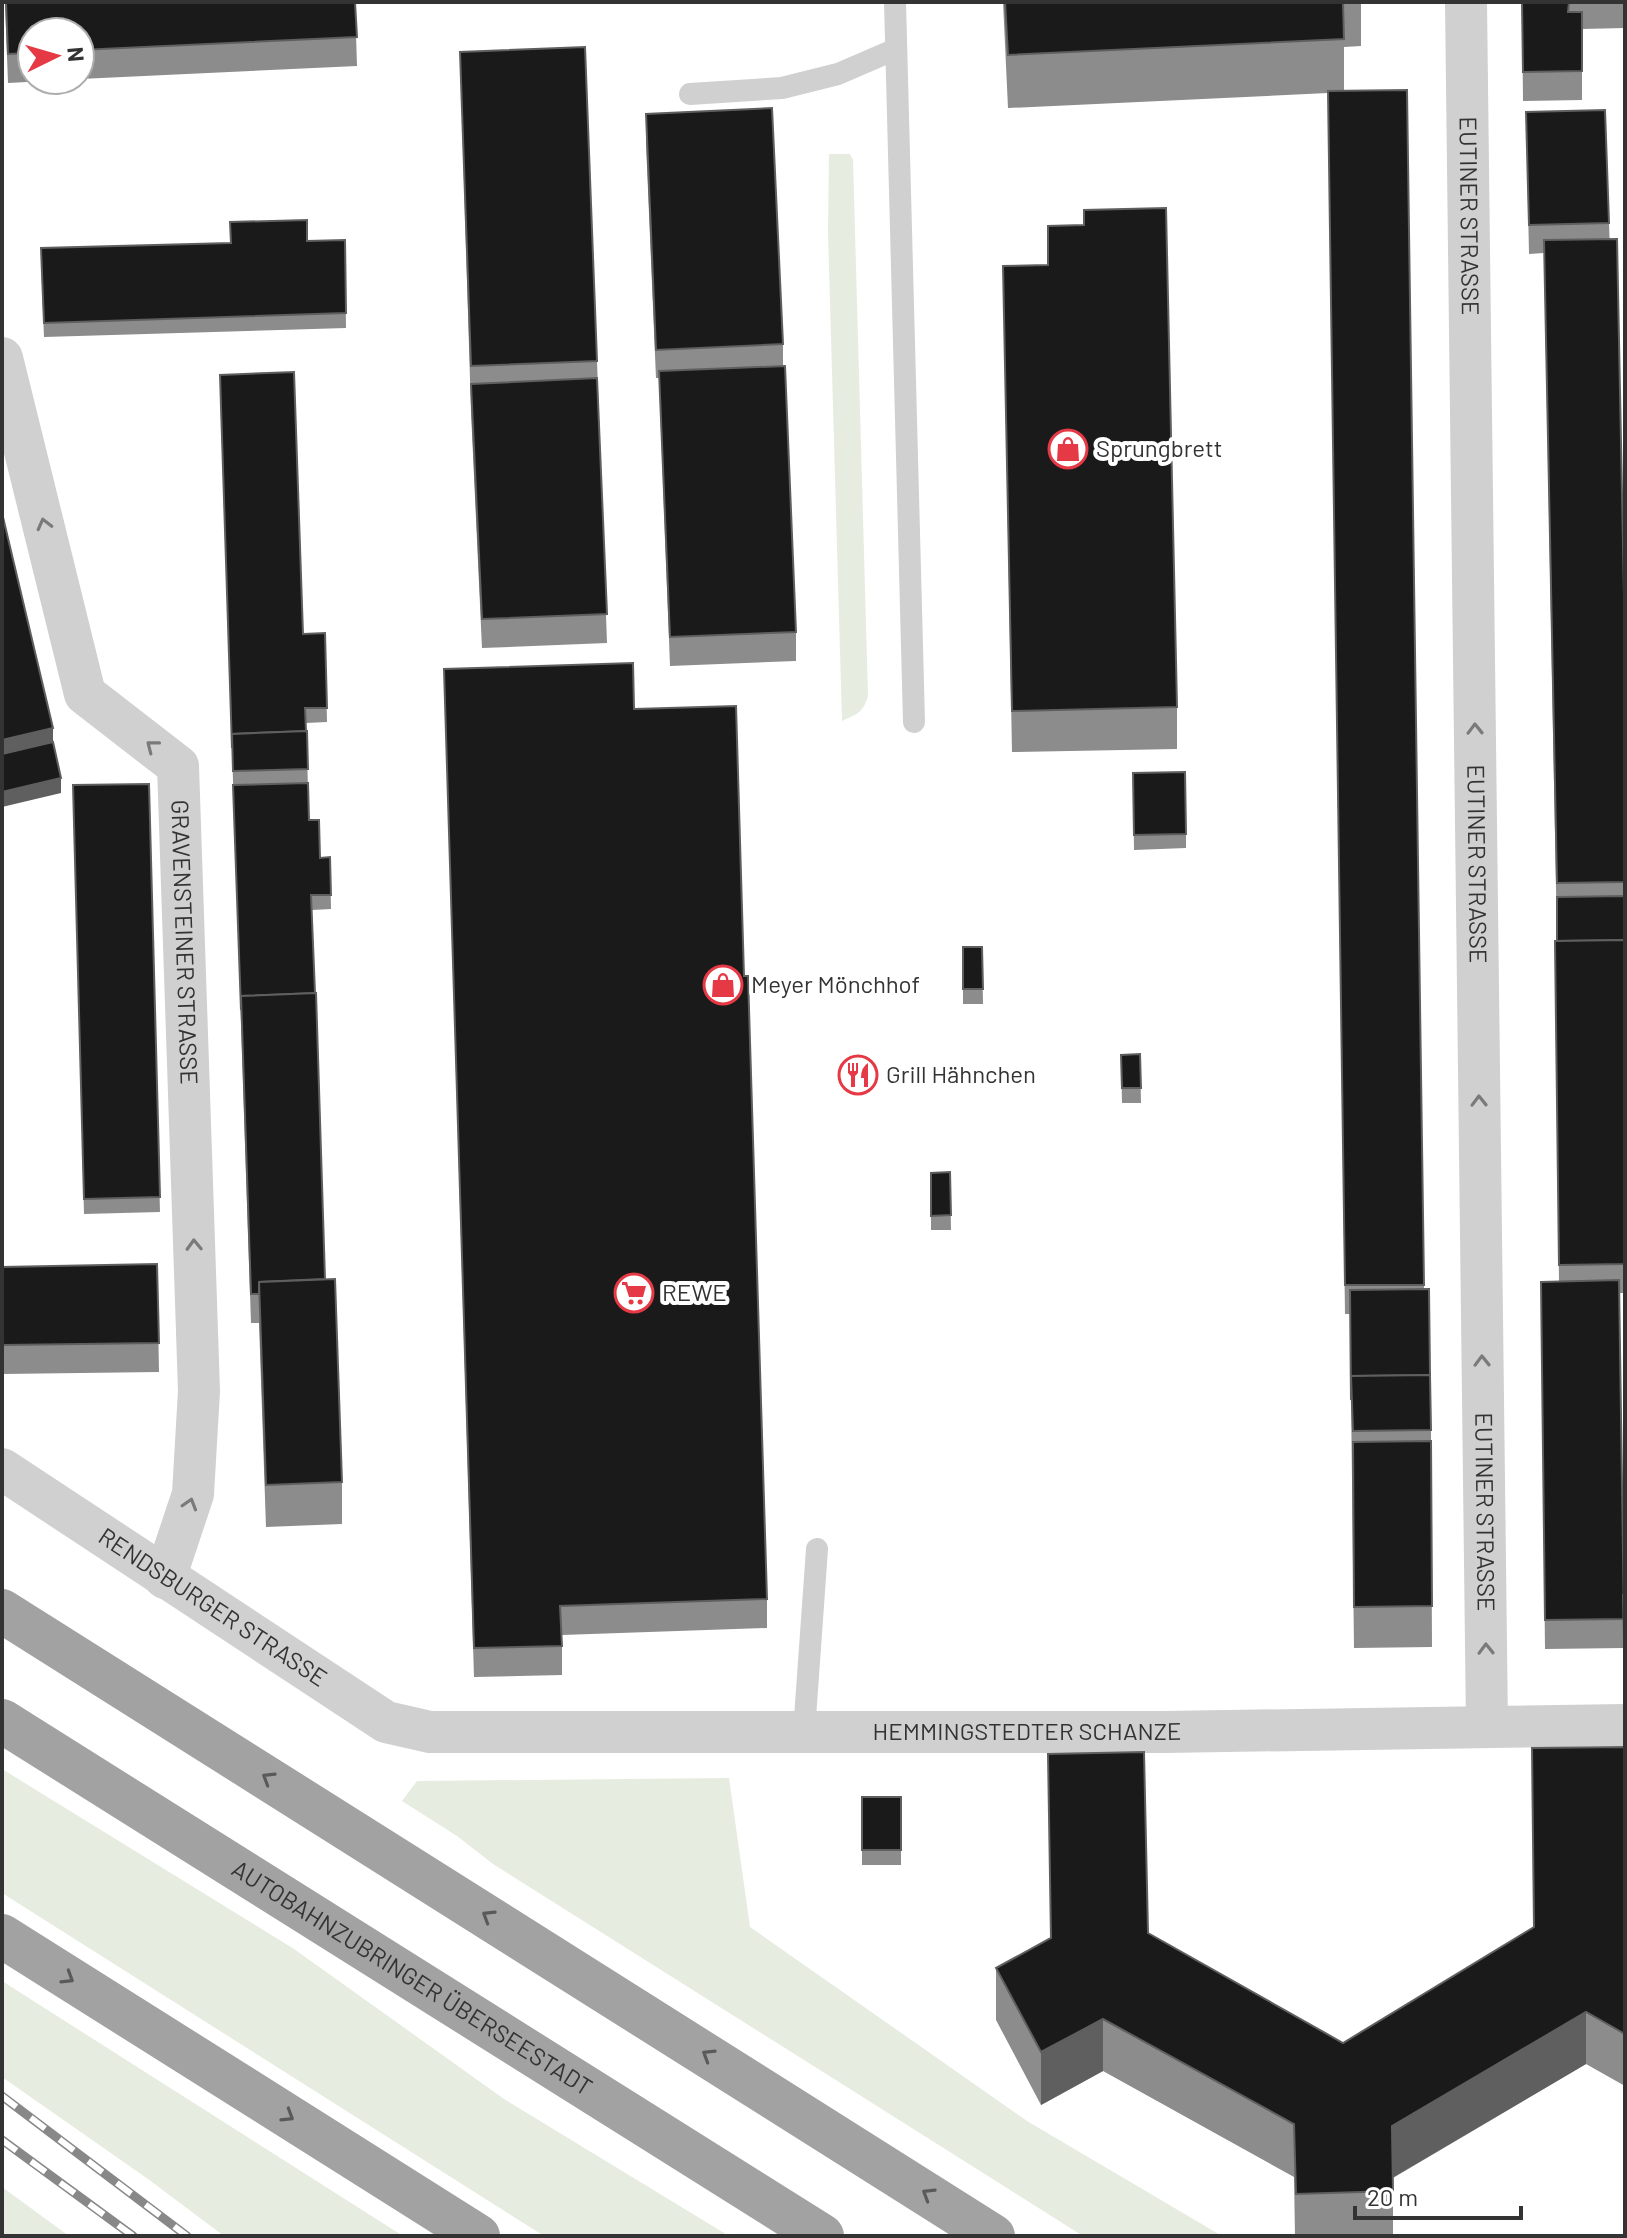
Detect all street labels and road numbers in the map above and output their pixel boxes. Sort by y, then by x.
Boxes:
street label: EUTINER STRASSE [1454,116,1486,316]
street label: EUTINER STRASSE [1462,764,1494,964]
street label: GRAVENSTEINER STRASSE [166,799,205,1085]
street label: EUTINER STRASSE [1470,1412,1502,1612]
street label: RENDSBURGER STRASSE [94,1521,333,1692]
street label: HEMMINGSTEDTER SCHANZE [873,1716,1182,1745]
street label: AUTOBAHNZUBRINGER ÜBERSEESTADT [227,1853,598,2101]

